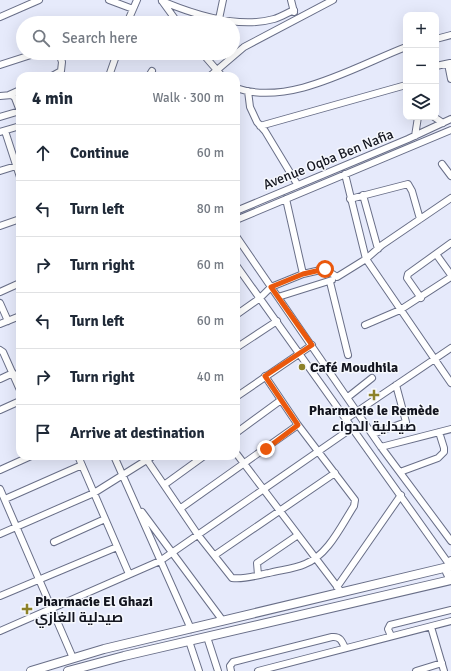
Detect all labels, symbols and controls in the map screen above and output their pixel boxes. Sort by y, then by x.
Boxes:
map controls [403,12,439,120]
button: + [403,12,439,48]
search box [16,16,240,60]
icon: search [30,27,52,49]
text: Search here [62,29,138,47]
button: − [403,48,439,84]
button: layers [403,84,439,120]
text: 4 min [32,88,73,109]
text: Walk · 300 m [153,90,224,106]
street label: Avenue Oqba Ben Nafia [261,126,396,193]
icon: ahead [32,142,54,164]
text: Continue [70,144,129,162]
text: 60 m [197,145,224,161]
icon: left [32,198,54,220]
text: Turn left [70,200,124,218]
text: 80 m [197,201,224,217]
icon: right [32,254,54,276]
text: Turn right [70,256,135,274]
text: 60 m [197,257,224,273]
route start [316,260,334,278]
icon: left [32,310,54,332]
text: Turn left [70,312,124,330]
text: 60 m [197,313,224,329]
place label: Café Moudhila [310,359,398,376]
marker: Café Moudhila [297,362,307,372]
icon: right [32,366,54,388]
text: Turn right [70,368,135,386]
text: 40 m [197,369,224,385]
marker: Pharmacie le Remède صيدلية الدواء [369,390,379,400]
place label: Pharmacie le Remède صيدلية الدواء [309,402,439,435]
icon: arrive [32,422,54,444]
text: Arrive at destination [70,424,205,442]
route end [257,440,275,458]
place label: Pharmacie El Ghazi صيدلية الغازي [35,593,153,628]
marker: Pharmacie El Ghazi صيدلية الغازي [22,604,32,614]

